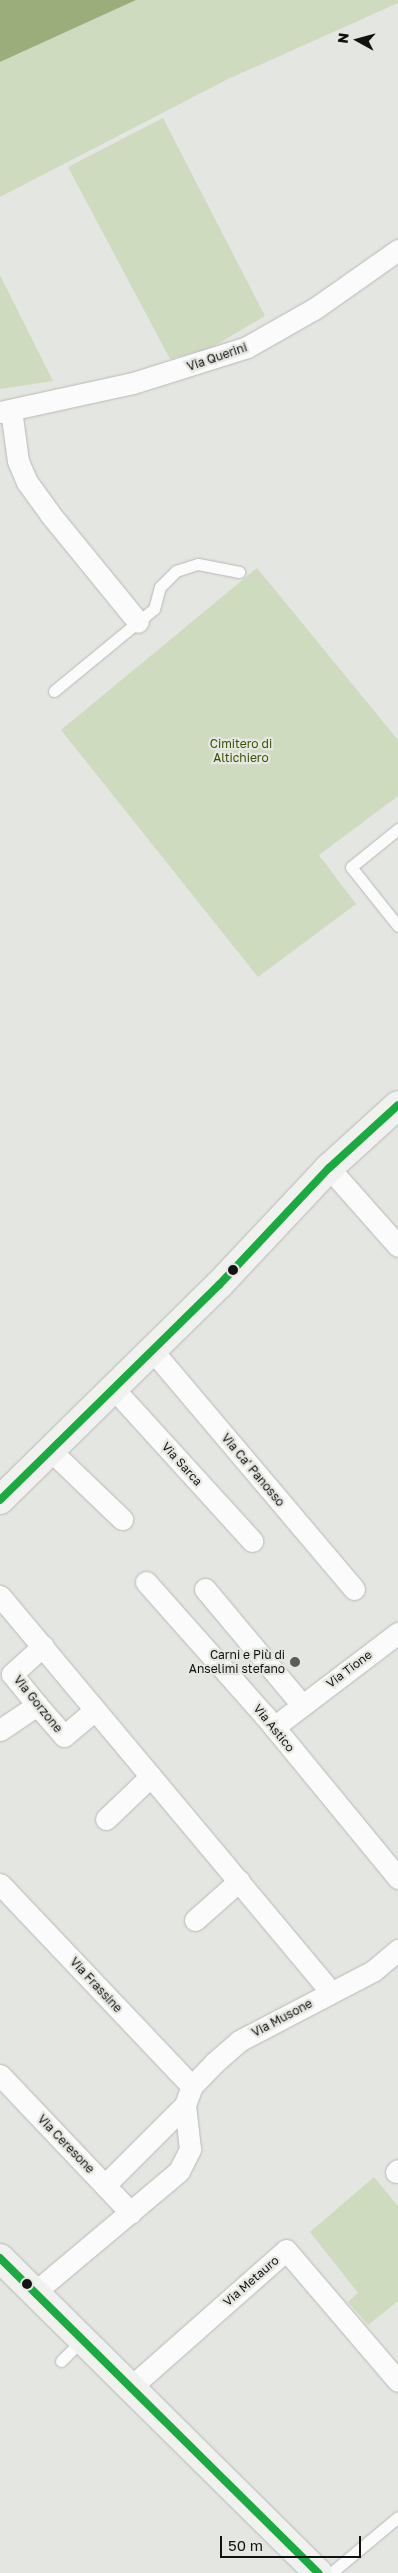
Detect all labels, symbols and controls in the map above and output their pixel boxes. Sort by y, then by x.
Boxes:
north arrow [333,15,383,65]
text: N [334,32,352,44]
street label: Via Querini [185,340,249,374]
park label: Cimitero di Altichiero [210,737,272,765]
unlabelled marker [228,1265,238,1275]
street label: Via Ca' Panosso [218,1431,288,1509]
street label: Via Sarca [159,1439,205,1489]
street label: Via Tione [323,1647,375,1691]
place label: Carni e Più di Anselimi stefano [189,1648,285,1676]
marker: Carni e Più di Anselimi stefano [289,1656,301,1668]
street label: Via Gorzone [11,1673,65,1735]
street label: Via Astico [250,1701,298,1755]
street label: Via Frassine [67,1955,125,2015]
street label: Via Musone [249,1996,315,2040]
street label: Via Ceresone [35,2112,97,2176]
street label: Via Metauro [220,2253,282,2309]
unlabelled marker [22,2279,32,2289]
scale bar [223,2526,364,2558]
text: 50 m [228,2536,263,2554]

